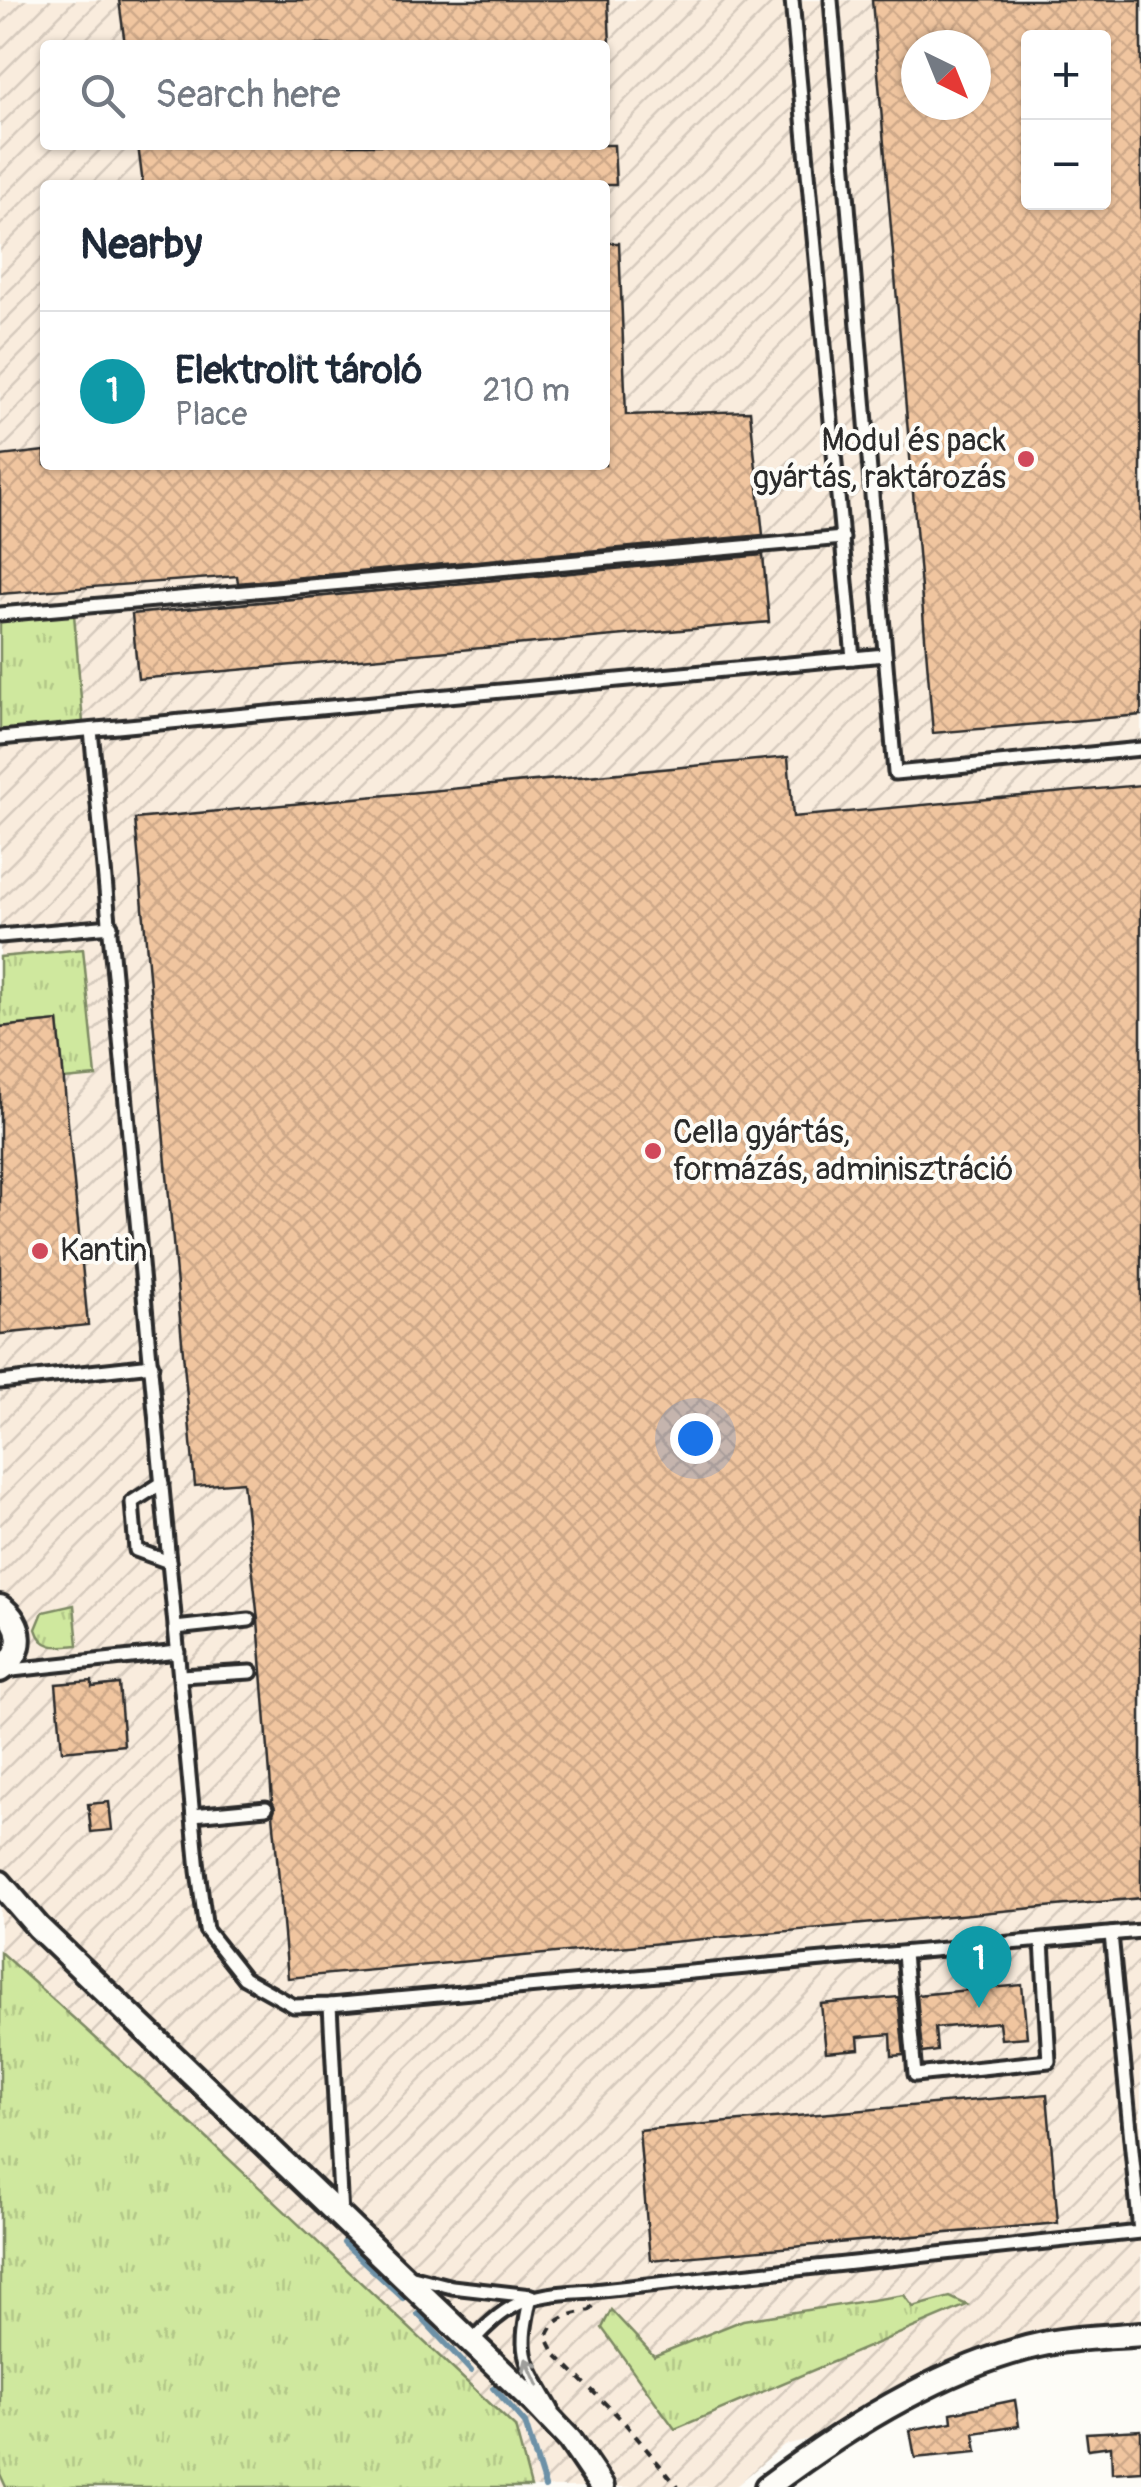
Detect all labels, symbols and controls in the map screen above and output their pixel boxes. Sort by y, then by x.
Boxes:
north arrow [901,30,991,120]
map controls [1021,30,1111,210]
button: + [1021,30,1111,120]
search box [40,40,610,150]
icon: search [75,68,130,123]
text: Search here [155,71,341,119]
button: − [1021,120,1111,210]
text: Nearby [80,219,202,271]
text: Elektrolit tároló [175,347,422,395]
text: 1 [106,371,119,411]
text: 210 m [482,371,570,411]
text: Place [175,395,247,435]
place label: Modul és pack gyártás, raktározás [753,421,1006,498]
marker: Modul és pack gyártás, raktározás [1015,448,1037,470]
place label: Cella gyártás, formázás, adminisztráció [673,1113,1013,1190]
marker: Cella gyártás, formázás, adminisztráció [642,1140,664,1162]
place label: Kantin [60,1231,147,1271]
marker: Kantin [29,1240,51,1262]
your location [670,1413,721,1464]
pin: 1 [946,1926,1012,2008]
one-way arrow [522,2357,540,2387]

